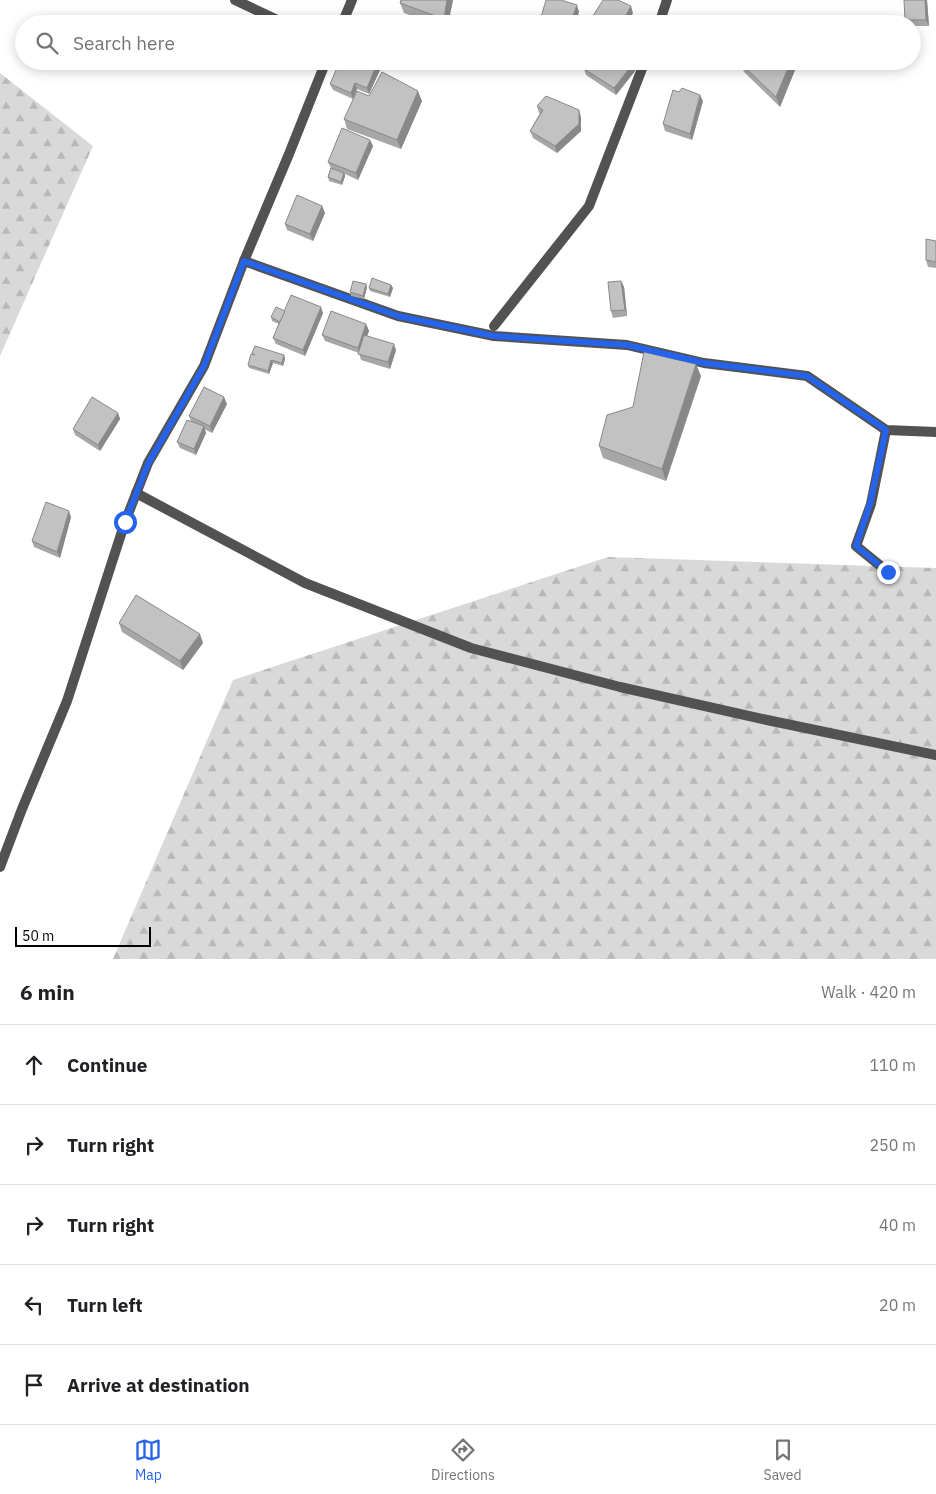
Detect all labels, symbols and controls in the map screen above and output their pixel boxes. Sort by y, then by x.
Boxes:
search box [15,15,921,70]
icon: search [33,29,61,57]
text: Search here [73,31,175,55]
route start [114,511,137,534]
route end [877,561,900,584]
scale bar [15,924,151,947]
text: 50 m [22,927,54,945]
text: 6 min [20,978,75,1006]
text: Walk · 420 m [821,982,916,1002]
icon: ahead [20,1051,48,1079]
text: Continue [67,1053,147,1077]
text: 110 m [869,1055,916,1075]
icon: right [20,1131,48,1159]
text: Turn right [67,1133,154,1157]
text: 250 m [869,1135,916,1155]
icon: right [20,1211,48,1239]
text: Turn right [67,1213,154,1237]
text: 40 m [879,1215,916,1235]
icon: left [20,1291,48,1319]
text: Turn left [67,1293,143,1317]
text: 20 m [879,1295,916,1315]
icon: arrive [20,1371,48,1399]
text: Arrive at destination [67,1373,250,1397]
tab: Map [134,1436,162,1484]
tab: Directions [431,1436,495,1484]
tab: Saved [764,1436,802,1484]

